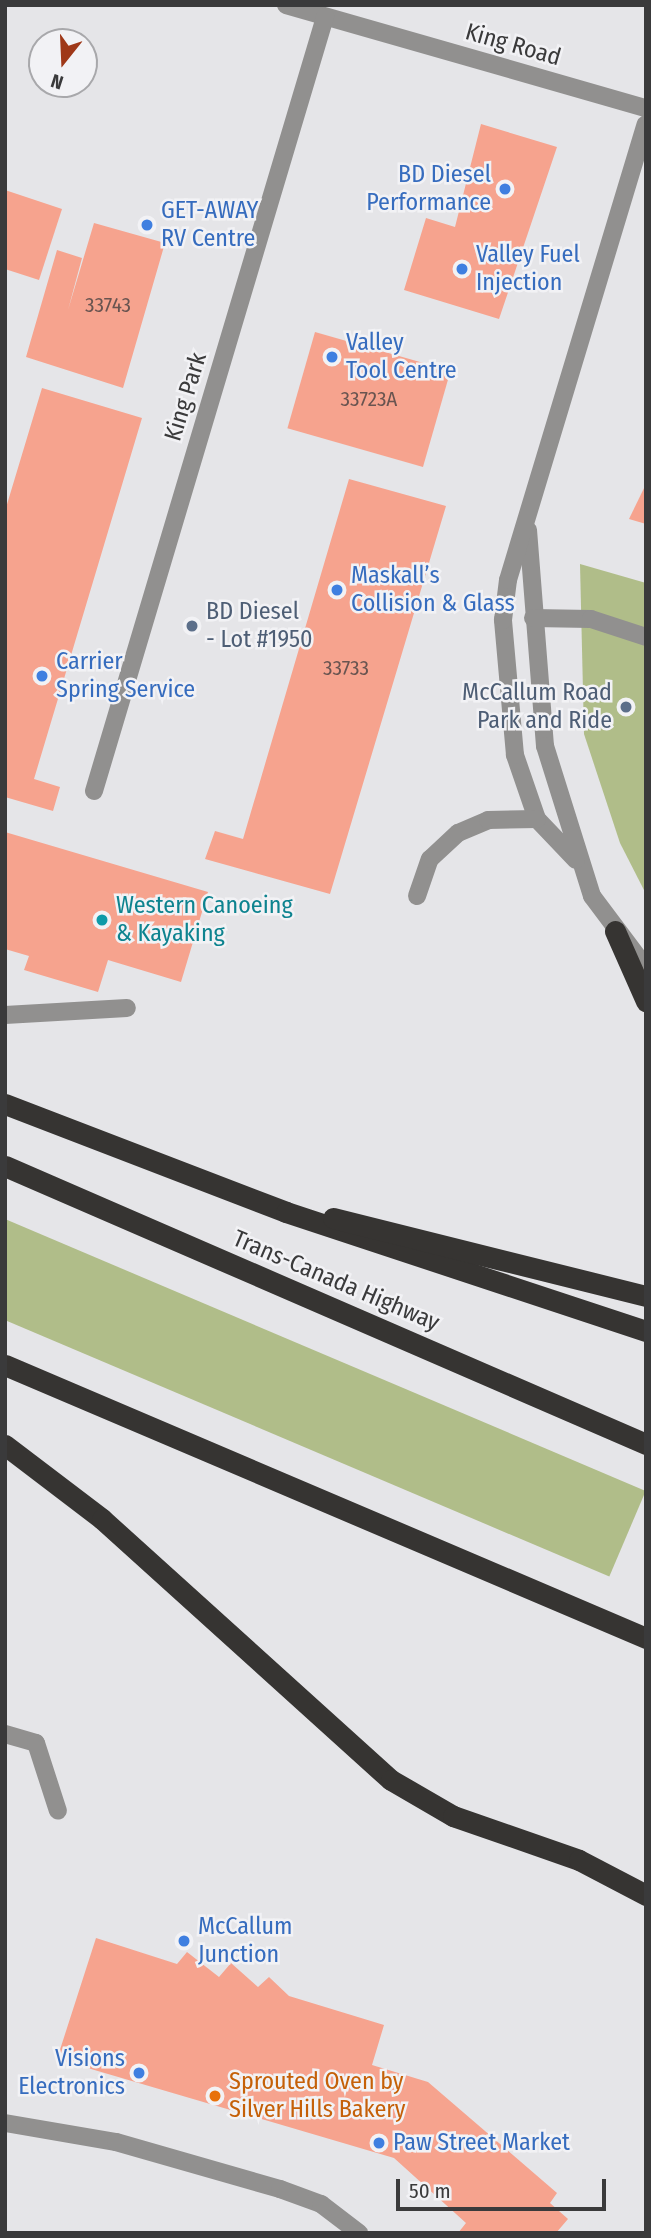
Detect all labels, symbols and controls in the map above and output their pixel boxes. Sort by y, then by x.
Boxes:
street label: King Road [462,18,564,72]
north arrow [28,28,98,98]
text: N [48,69,66,94]
place label: BD Diesel Performance [366,161,491,217]
marker: BD Diesel Performance [497,181,513,197]
place label: GET-AWAY RV Centre [161,197,259,253]
marker: GET-AWAY RV Centre [139,217,155,233]
place label: Valley Fuel Injection [476,241,580,297]
marker: Valley Fuel Injection [454,261,470,277]
house number: 33743 [85,292,131,318]
place label: Valley Tool Centre [346,329,457,385]
street label: King Park [159,349,213,445]
marker: Valley Tool Centre [324,349,340,365]
house number: 33723A [341,386,397,412]
place label: Maskall’s Collision & Glass [351,562,515,618]
marker: Maskall’s Collision & Glass [329,582,345,598]
place label: BD Diesel - Lot #1950 [206,598,313,654]
marker: BD Diesel - Lot #1950 [184,618,200,634]
place label: Carrier Spring Service [56,648,195,704]
house number: 33733 [323,655,369,681]
marker: Carrier Spring Service [34,668,50,684]
place label: McCallum Road Park and Ride [462,679,612,735]
marker: McCallum Road Park and Ride [618,699,634,715]
place label: Western Canoeing & Kayaking [116,892,293,948]
marker: Western Canoeing & Kayaking [94,912,110,928]
street label: Trans-Canada Highway [228,1224,444,1338]
place label: McCallum Junction [198,1913,292,1969]
marker: McCallum Junction [176,1933,192,1949]
place label: Visions Electronics [18,2045,125,2101]
marker: Visions Electronics [131,2065,147,2081]
place label: Sprouted Oven by Silver Hills Bakery [229,2068,405,2124]
marker: Sprouted Oven by Silver Hills Bakery [207,2088,223,2104]
place label: Paw Street Market [393,2129,570,2157]
marker: Paw Street Market [371,2135,387,2151]
scale bar [399,2164,609,2208]
text: 50 m [409,2178,451,2204]

